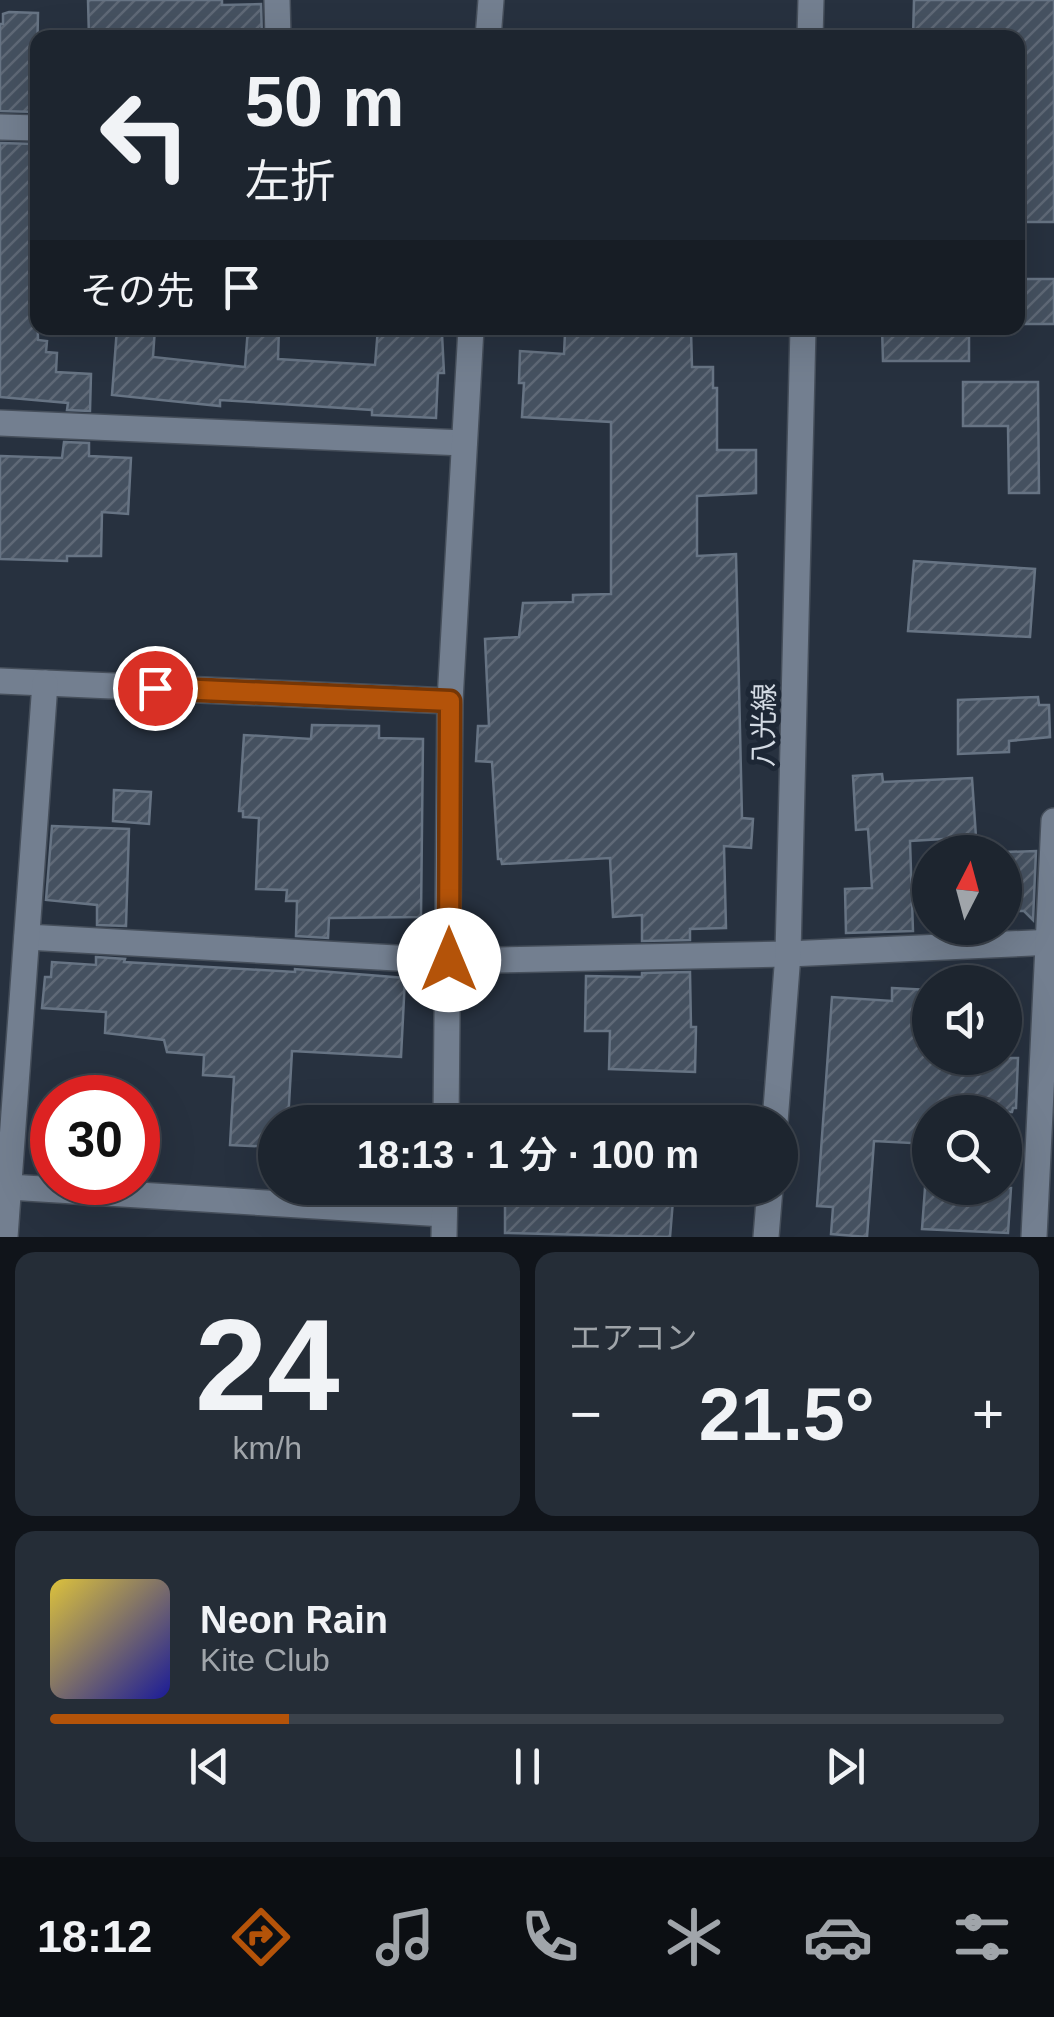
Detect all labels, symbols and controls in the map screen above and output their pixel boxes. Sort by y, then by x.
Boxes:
text: 50 m [245,63,405,141]
icon: left [80,70,210,200]
text: 左折 [245,156,335,207]
icon: arrive [214,260,269,315]
text: その先 [80,270,194,312]
pin [113,646,198,731]
icon: arrive [128,661,183,716]
street label: 八光線 [748,683,780,767]
north arrow [912,835,1022,945]
map controls [912,835,1022,1205]
position arrow [397,908,501,1012]
button: sound [912,965,1022,1075]
speed limit sign: 30 [30,1075,160,1205]
button: search [912,1095,1022,1205]
text: 18:13 · 1 分 · 100 m [357,1134,699,1176]
text: 24 [195,1292,340,1438]
text: エアコン [570,1320,698,1356]
text: 21.5° [699,1372,875,1456]
text: − [570,1383,602,1445]
text: + [972,1383,1004,1445]
text: km/h [233,1430,302,1466]
text: Neon Rain [200,1599,388,1641]
text: Kite Club [200,1642,330,1678]
icon: previous [182,1739,237,1794]
icon: pause [500,1739,555,1794]
icon: next [818,1739,873,1794]
icon: directions [226,1902,296,1972]
icon: music [370,1902,440,1972]
icon: phone [515,1902,585,1972]
icon: climate [659,1902,729,1972]
icon: car [803,1902,873,1972]
icon: filters [947,1902,1017,1972]
text: 18:12 [37,1911,152,1962]

